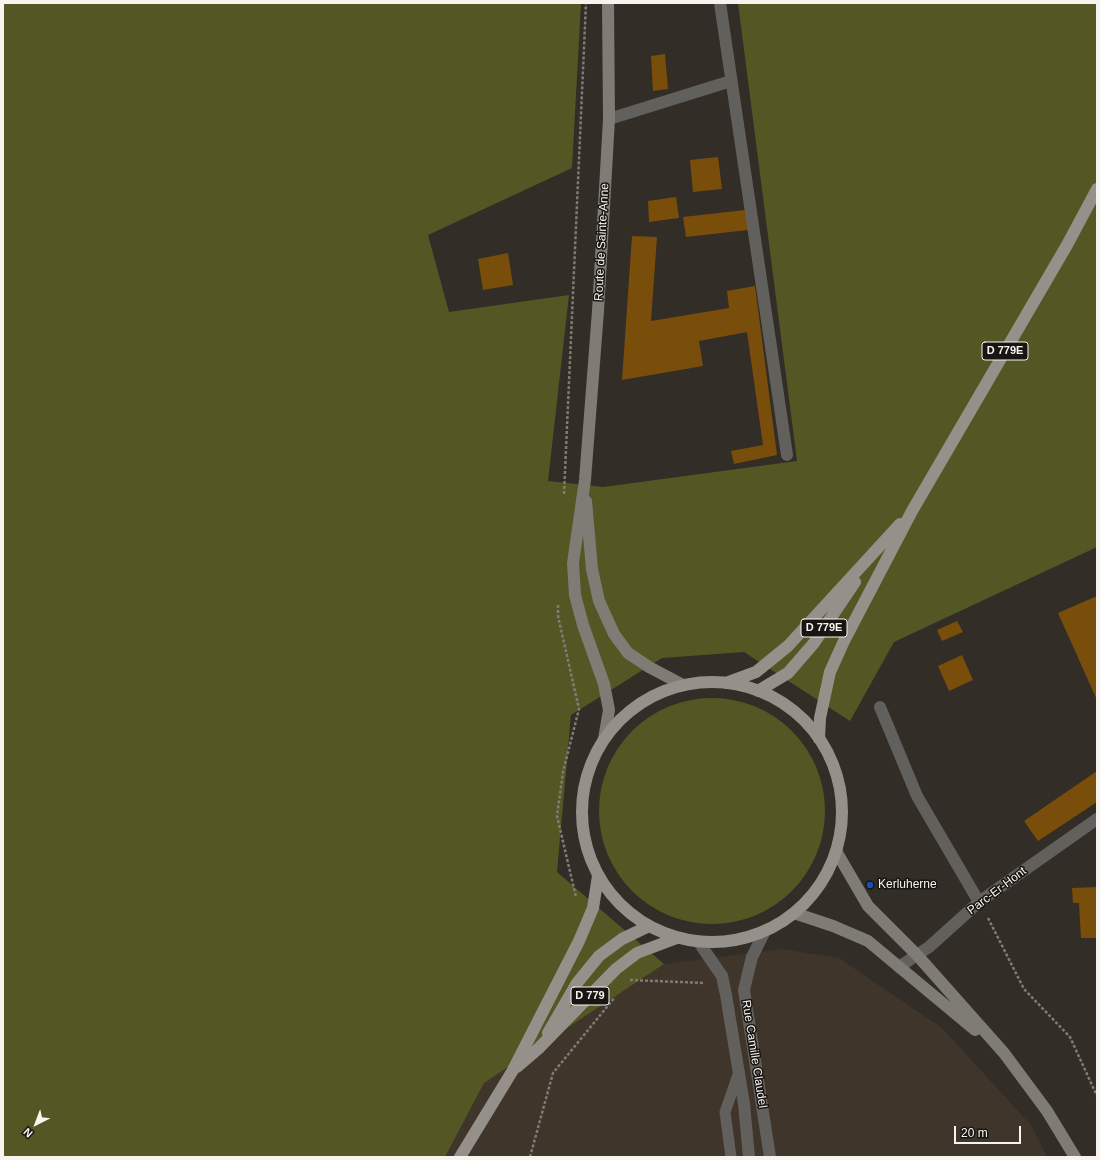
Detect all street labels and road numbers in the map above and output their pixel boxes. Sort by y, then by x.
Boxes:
street label: Route de Sainte-Anne [592,183,612,301]
road number: D 779E [982,342,1028,360]
road number: D 779E [801,619,847,637]
street label: Parc-Er-Hont [965,864,1029,918]
road number: D 779 [571,987,609,1005]
street label: Rue Camille Claudel [738,999,770,1109]

